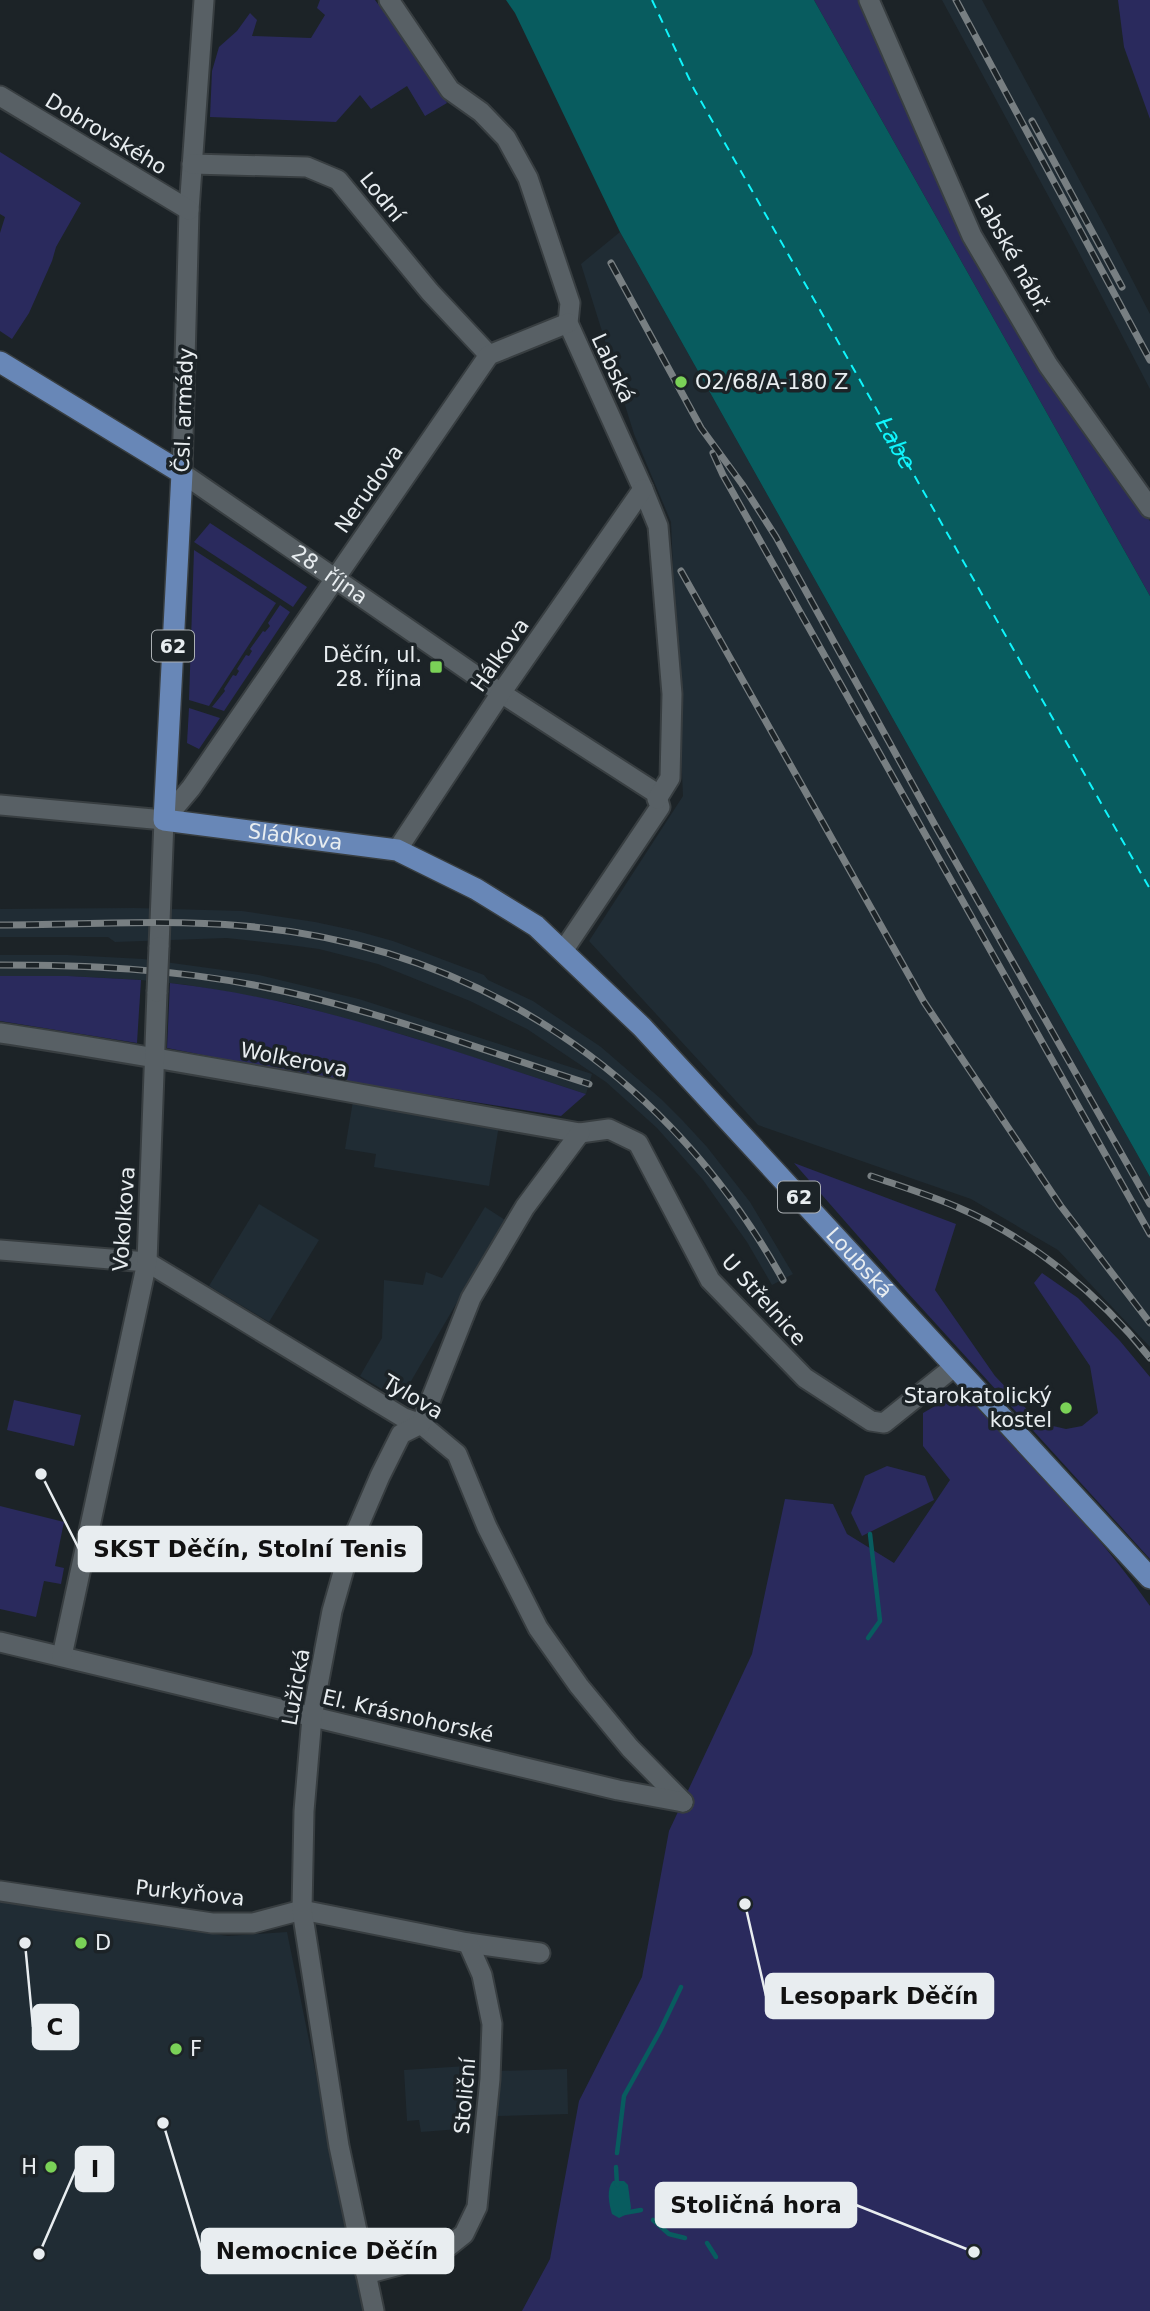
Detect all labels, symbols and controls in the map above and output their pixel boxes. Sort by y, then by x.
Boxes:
street label: Dobrovského [41,88,171,180]
street label: Lodní [355,167,410,227]
street label: Labské nábř. [969,189,1055,317]
street label: Labská [587,330,639,406]
street label: Čsl. armády [169,347,198,473]
place label: O2/68/A-180 Z [695,370,848,394]
marker: O2/68/A-180 Z [673,374,689,390]
water label: Labe [871,412,921,474]
street label: Nerudova [330,440,408,538]
street label: 28. října [287,540,372,609]
street label: Hálkova [466,614,534,696]
road number: 62 [152,631,194,662]
place label: Děčín, ul. 28. října [323,643,422,691]
marker: Děčín, ul. 28. října [428,659,444,675]
street label: Sládkova [247,819,344,855]
street label: Wolkerova [238,1038,350,1082]
street label: Vokolkova [108,1166,140,1272]
road number: 62 [778,1182,820,1212]
street label: Loubská [821,1223,897,1303]
street label: U Střelnice [717,1250,811,1350]
street label: Tylova [378,1369,447,1424]
place label: Starokatolický kostel [904,1384,1052,1432]
marker: Starokatolický kostel [1058,1400,1074,1416]
callout: SKST Děčín, Stolní Tenis [79,1527,421,1571]
text: SKST Děčín, Stolní Tenis [93,1536,407,1562]
street label: Lužická [277,1647,315,1727]
street label: El. Krásnohorské [320,1685,496,1747]
street label: Purkyňova [134,1875,246,1911]
place label: D [95,1931,111,1955]
marker: D [73,1935,89,1951]
callout: Lesopark Děčín [766,1974,993,2018]
text: Lesopark Děčín [780,1983,978,2009]
callout: C [33,2005,78,2049]
text: C [47,2014,63,2040]
place label: F [190,2037,202,2061]
marker: F [168,2041,184,2057]
street label: Stoliční [450,2056,480,2135]
callout: I [76,2147,113,2191]
place label: H [21,2155,37,2179]
text: I [91,2156,99,2182]
marker: H [43,2159,59,2175]
callout: Stoličná hora [656,2183,856,2227]
text: Stoličná hora [670,2192,842,2218]
callout: Nemocnice Děčín [202,2229,453,2273]
text: Nemocnice Děčín [216,2238,438,2264]

